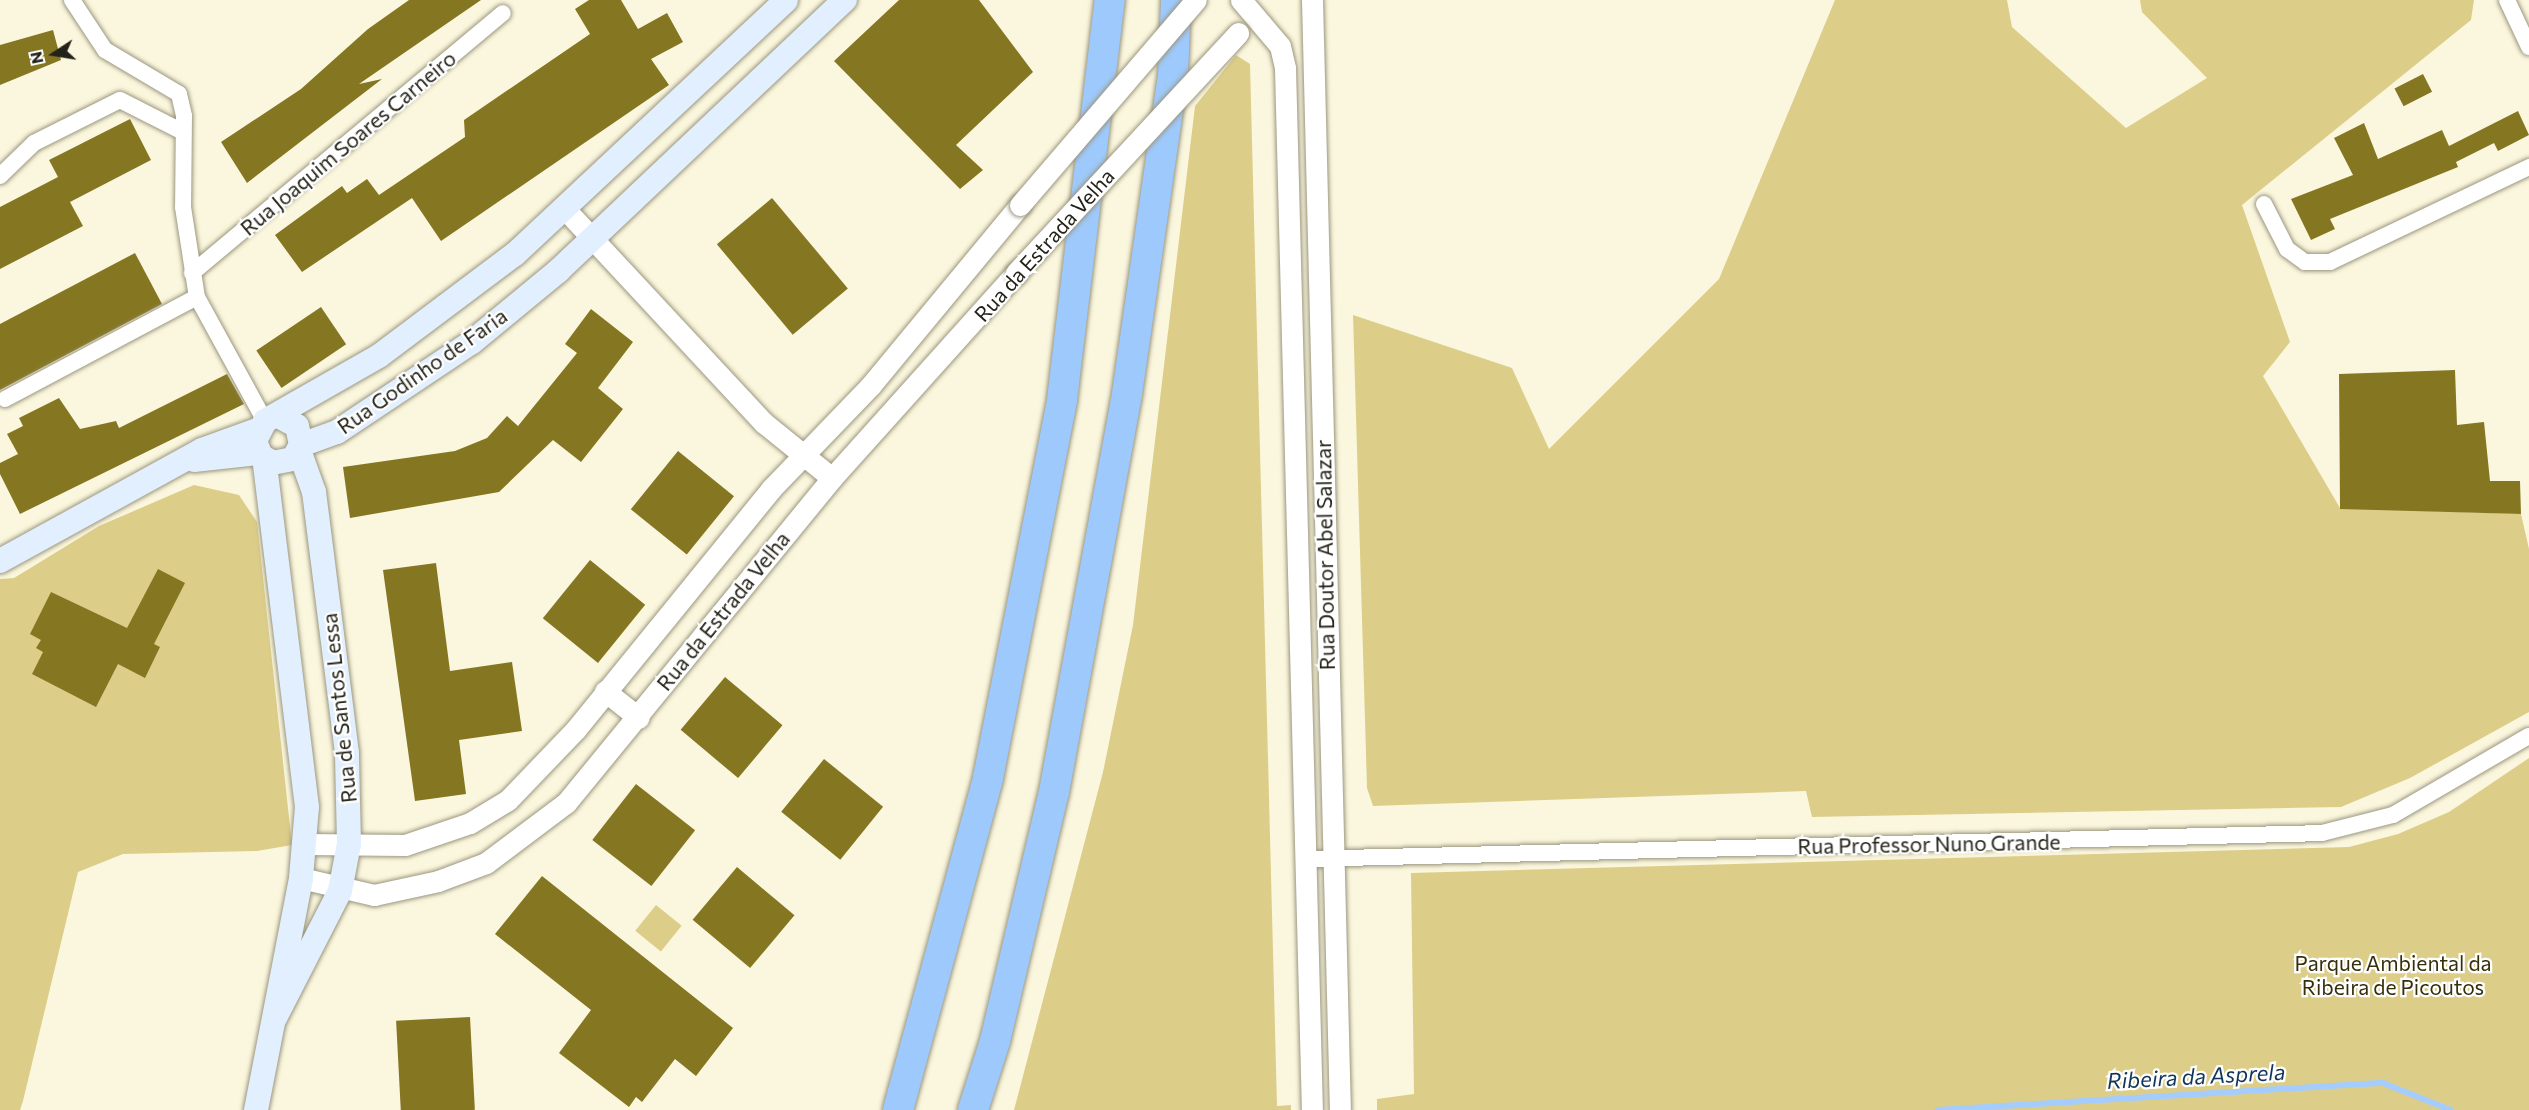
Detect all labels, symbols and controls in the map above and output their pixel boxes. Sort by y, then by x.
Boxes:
north arrow [24,24,84,84]
street label: Rua Joaquim Soares Carneiro [235,45,461,241]
text: N [25,50,46,66]
street label: Rua da Estrada Velha [969,163,1119,327]
street label: Rua Godinho de Faria [332,303,512,439]
street label: Rua Doutor Abel Salazar [1310,439,1340,671]
street label: Rua da Estrada Velha [651,527,795,695]
street label: Rua de Santos Lessa [316,612,362,804]
street label: Rua Professor Nuno Grande [1797,829,2061,859]
park label: Parque Ambiental da Ribeira de Picoutos [2294,950,2492,1000]
water label: Ribeira da Asprela [2106,1058,2286,1094]

